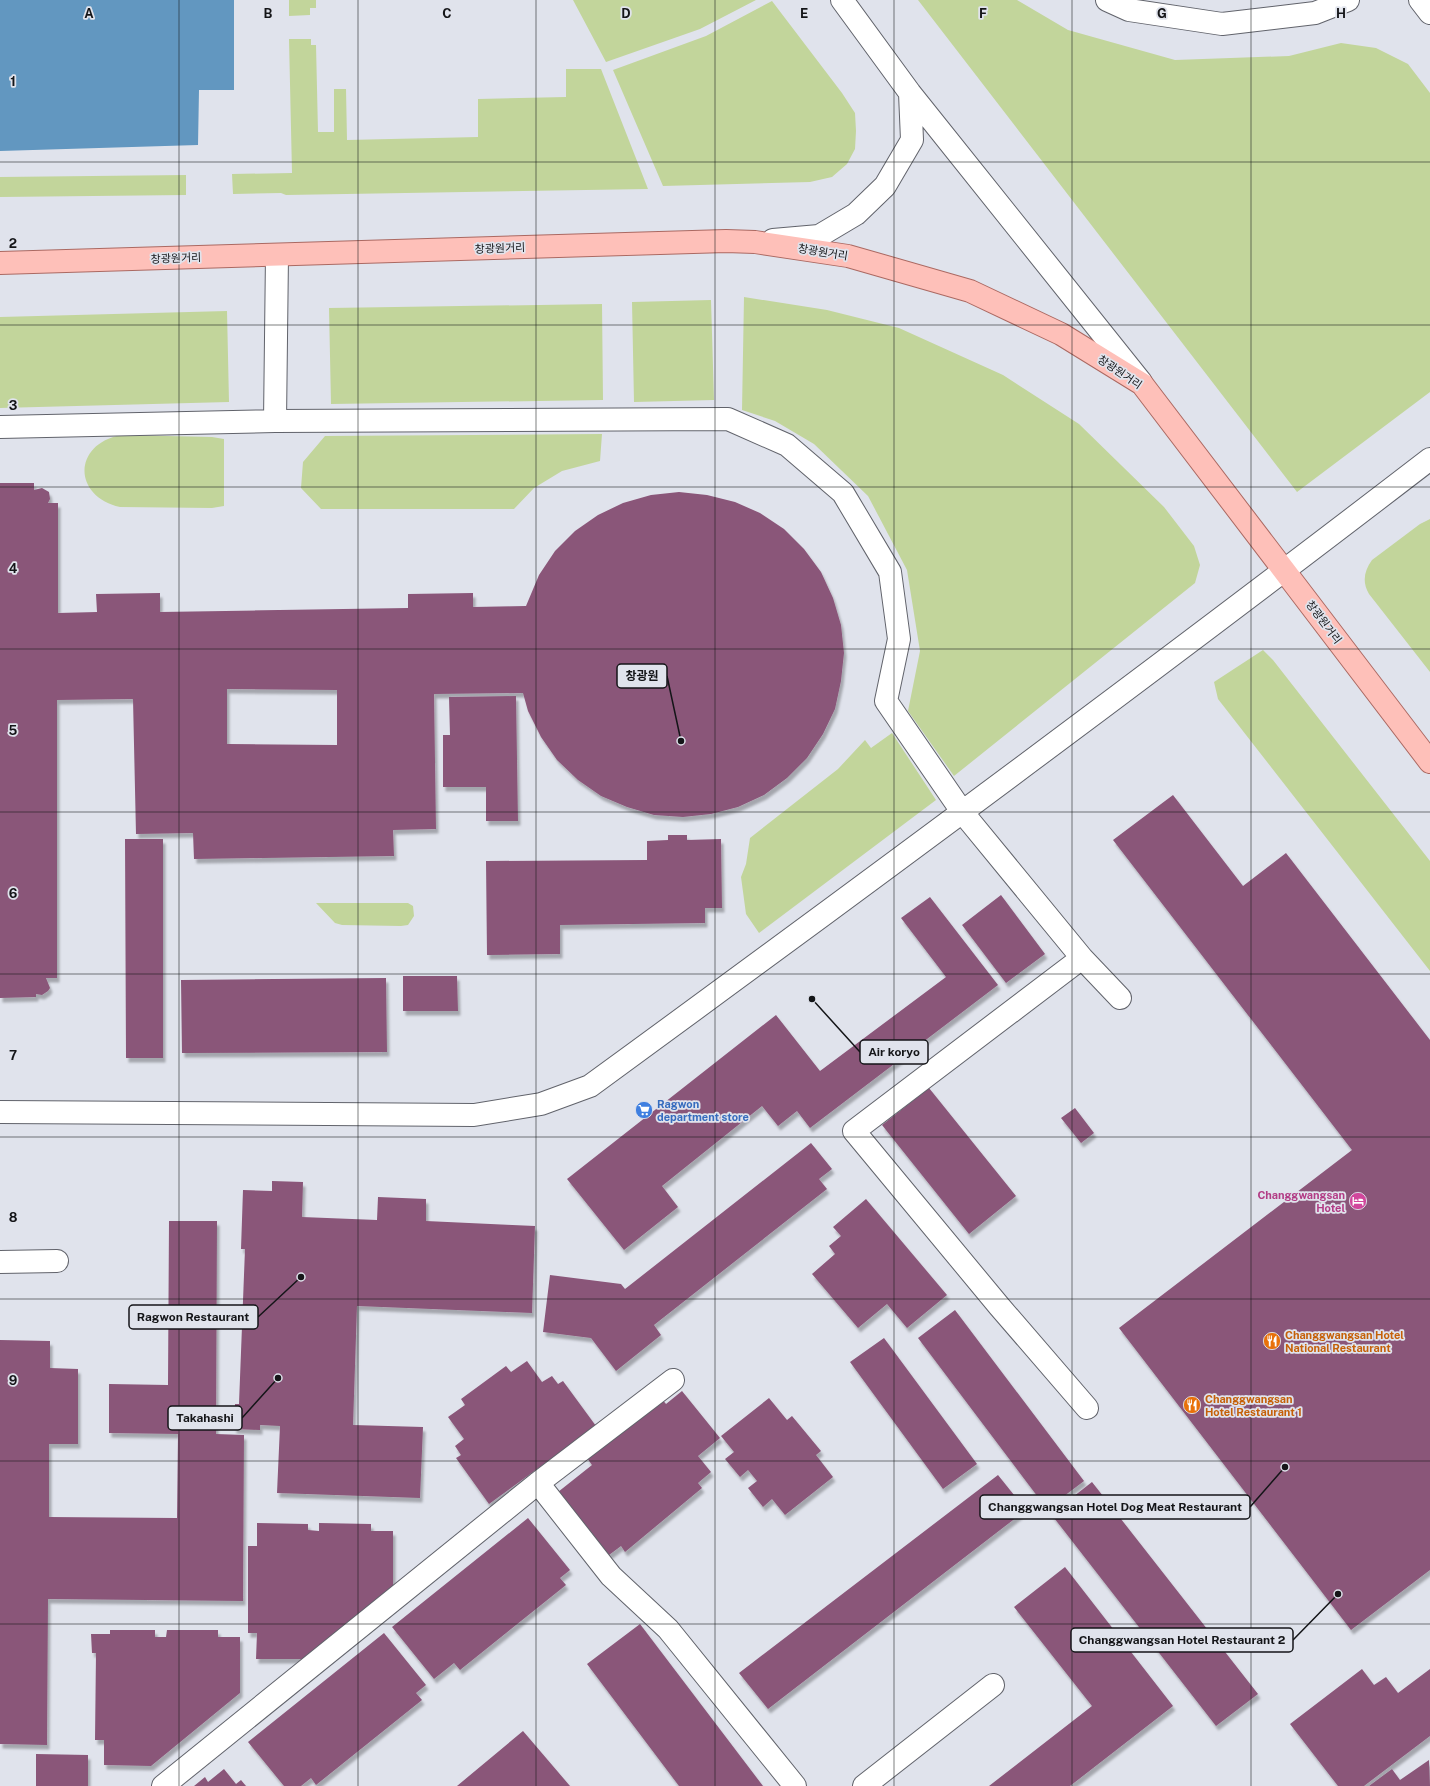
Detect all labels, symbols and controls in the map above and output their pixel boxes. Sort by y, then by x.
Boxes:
text: A [84,6,94,21]
text: B [264,6,273,21]
text: C [442,6,452,21]
text: D [621,6,631,21]
text: E [800,6,808,21]
text: F [979,6,987,21]
text: G [1157,6,1167,21]
text: H [1336,6,1346,21]
text: 1 [10,74,16,89]
text: 2 [9,236,17,251]
street label: 창광원거리 [475,241,525,255]
street label: 창광원거리 [797,242,849,262]
street label: 창광원거리 [151,251,201,265]
street label: 창광원거리 [1096,353,1144,391]
text: 3 [9,398,18,413]
text: 4 [9,561,18,576]
street label: 창광원거리 [1304,598,1344,646]
callout: 창광원 [617,664,667,688]
text: 창광원 [625,669,659,683]
text: 5 [9,723,18,738]
text: 6 [9,886,18,901]
callout: Air koryo [860,1040,928,1064]
text: Air koryo [868,1045,920,1059]
text: 7 [9,1048,17,1063]
place label: Ragwon department store [657,1098,749,1123]
supermarket icon: Ragwon department store [634,1100,654,1120]
place label: Changgwangsan Hotel [1257,1189,1345,1214]
hotel icon: Changgwangsan Hotel [1348,1191,1368,1211]
text: 8 [9,1210,18,1225]
callout: Ragwon Restaurant [129,1305,258,1329]
text: Ragwon Restaurant [137,1310,249,1324]
place label: Changgwangsan Hotel National Restaurant [1285,1329,1404,1354]
restaurant icon: Changgwangsan Hotel National Restaurant [1262,1331,1282,1351]
text: 9 [9,1373,17,1388]
place label: Changgwangsan Hotel Restaurant 1 [1205,1393,1302,1418]
restaurant icon: Changgwangsan Hotel Restaurant 1 [1182,1395,1202,1415]
callout: Takahashi [168,1406,242,1430]
text: Takahashi [176,1411,234,1425]
callout: Changgwangsan Hotel Dog Meat Restaurant [980,1495,1250,1519]
text: Changgwangsan Hotel Dog Meat Restaurant [988,1500,1242,1514]
callout: Changgwangsan Hotel Restaurant 2 [1071,1628,1293,1652]
text: Changgwangsan Hotel Restaurant 2 [1079,1633,1286,1647]

